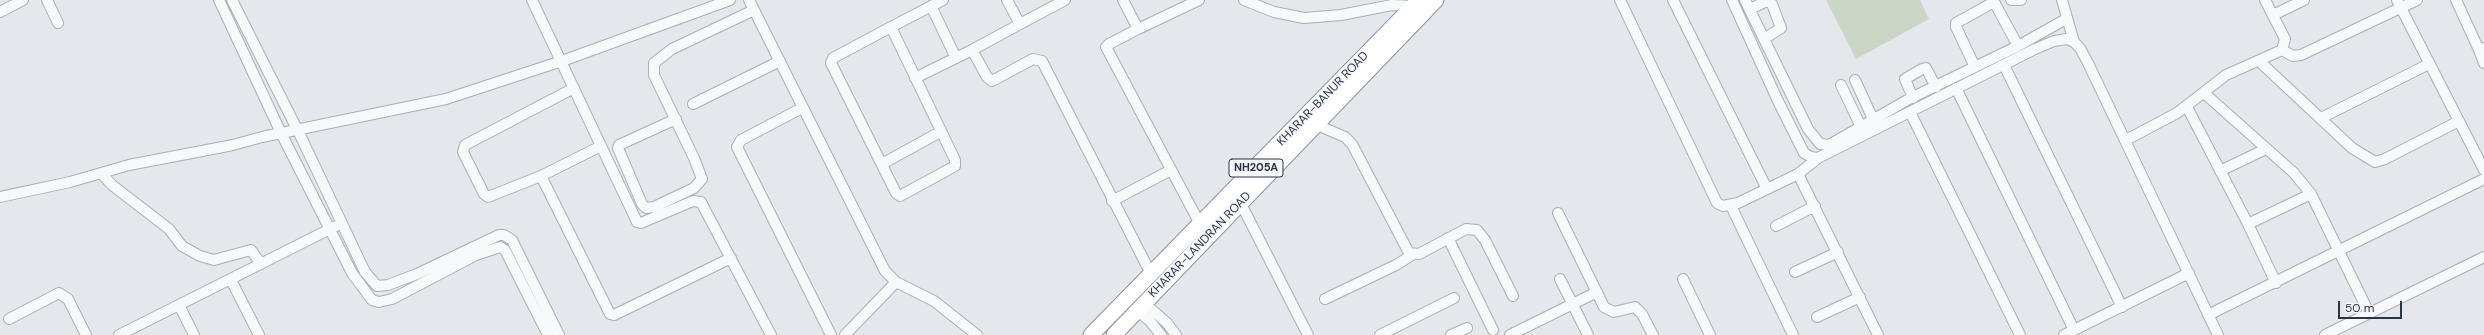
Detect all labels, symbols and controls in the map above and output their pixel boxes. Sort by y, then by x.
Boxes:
street label: KHARAR-BANUR ROAD [1274,49,1372,149]
road number: NH205A [1229,159,1283,177]
street label: KHARAR-LANDRAN ROAD [1146,189,1254,301]
scale bar [2340,293,2404,319]
text: 50 m [2345,300,2374,316]

